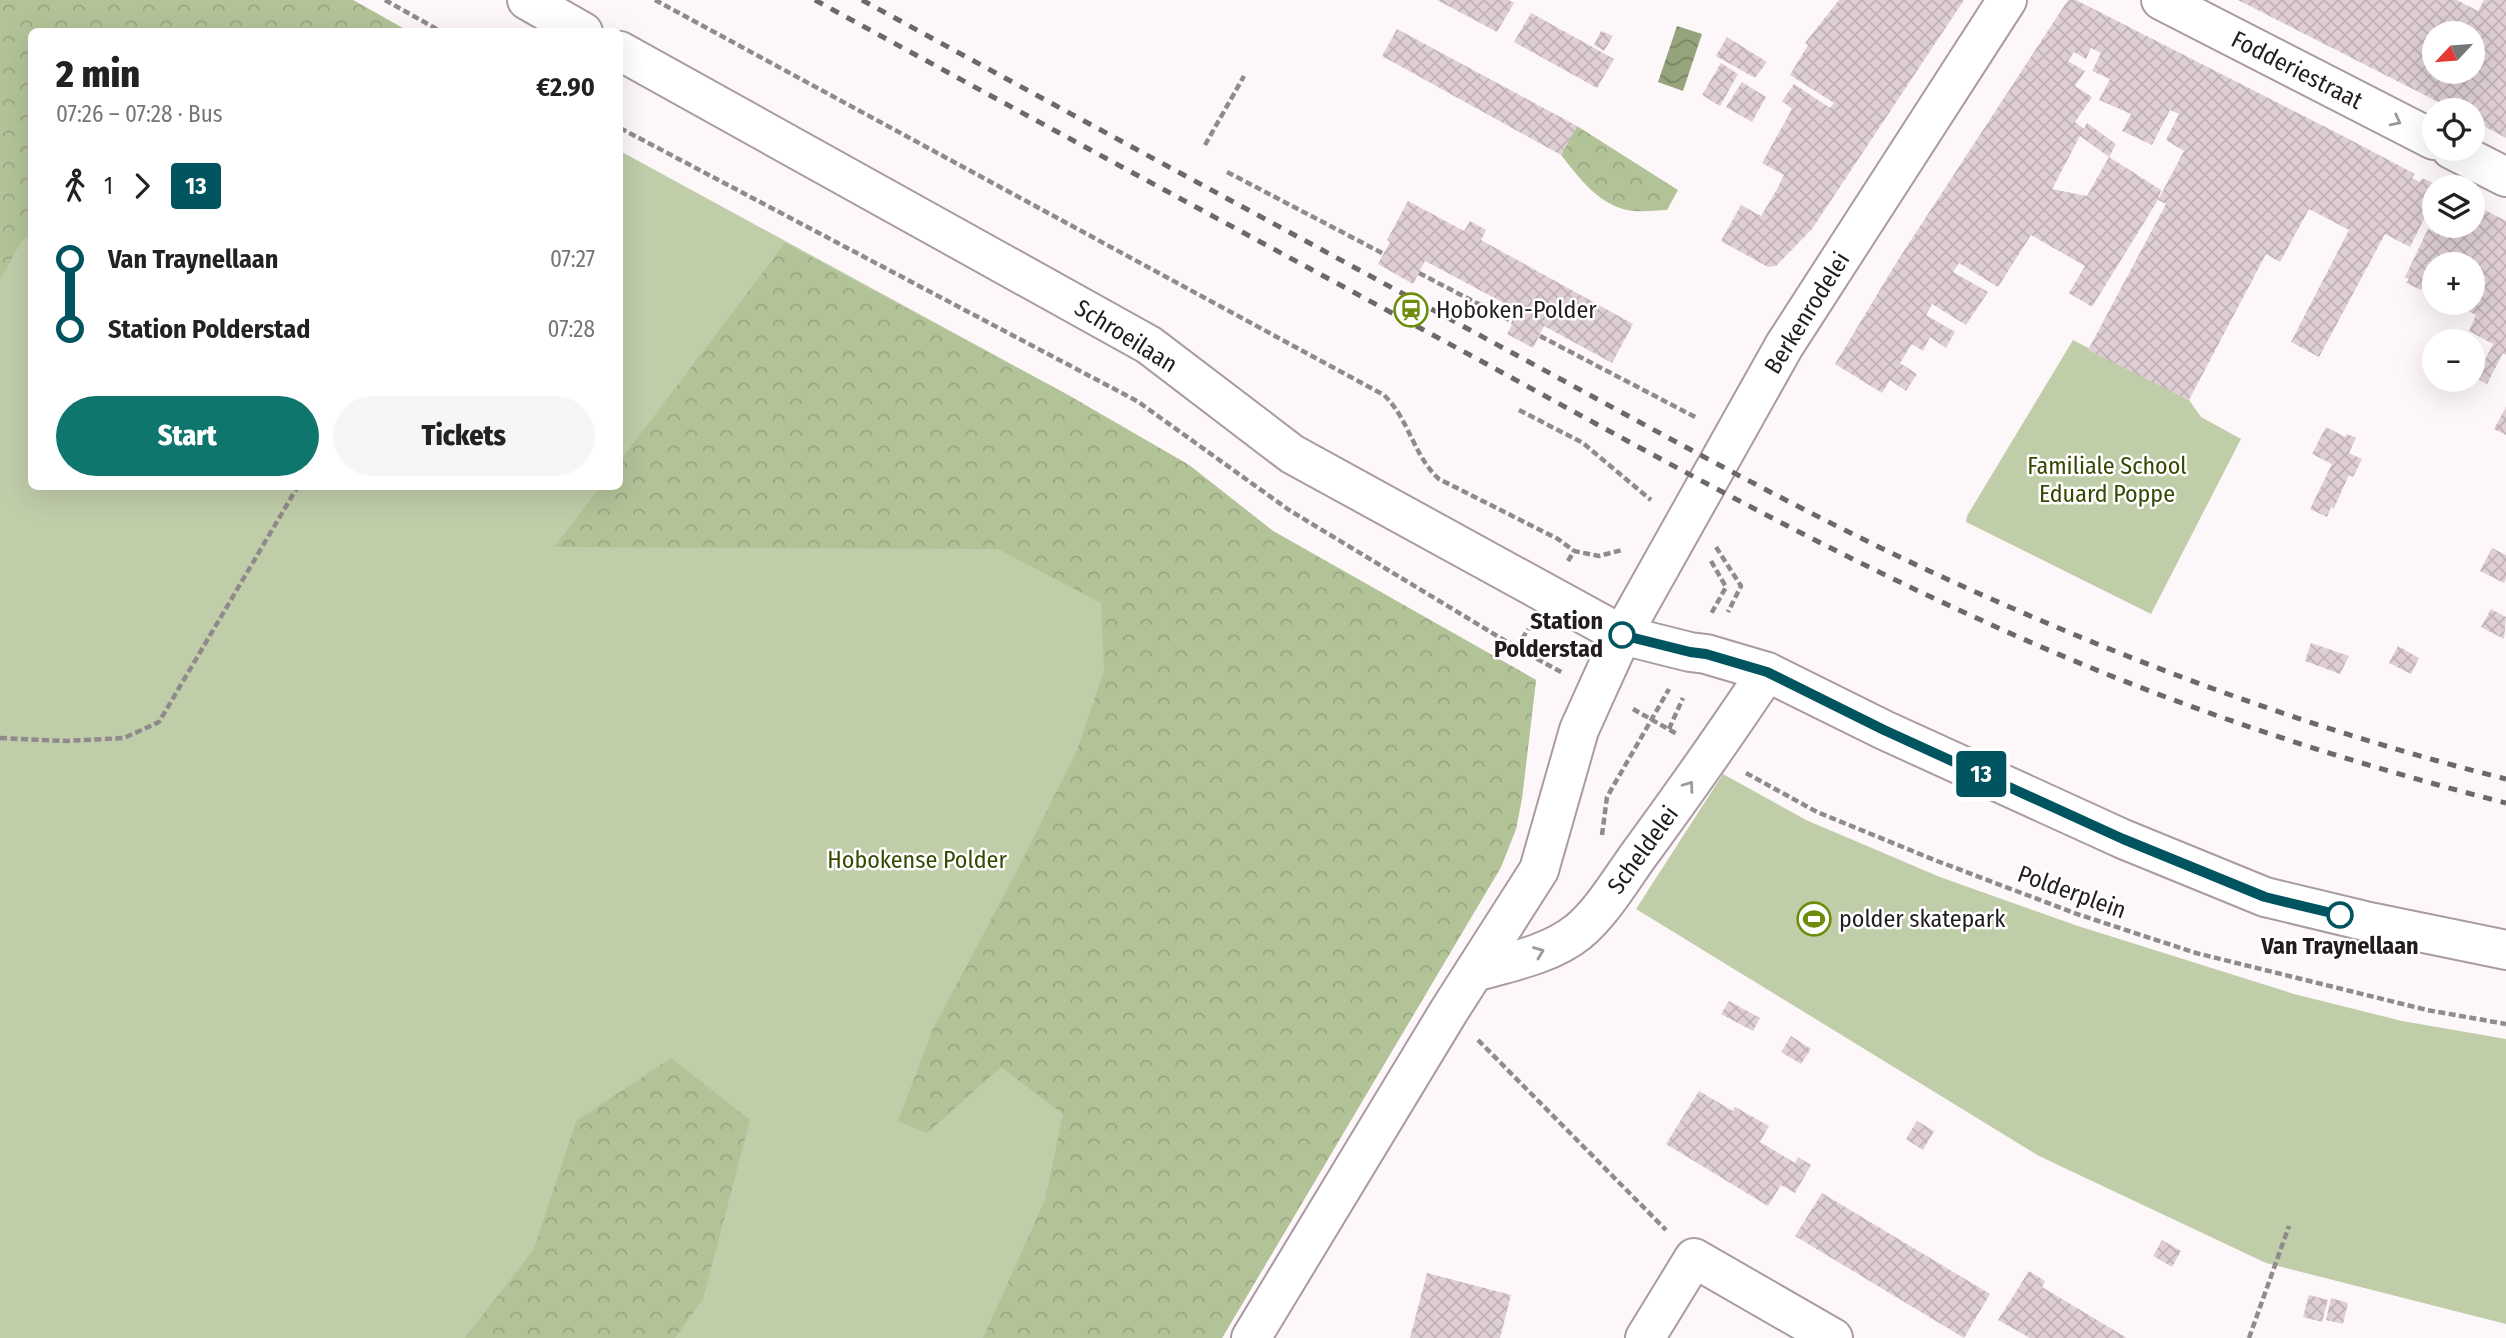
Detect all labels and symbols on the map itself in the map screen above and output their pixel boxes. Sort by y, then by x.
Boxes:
north arrow [2422,21,2485,84]
street label: Fodderiestraat [2227,25,2367,115]
one-way arrow [2389,112,2401,126]
street label: Berkenrodelei [1759,247,1855,379]
station icon: Hoboken-Polder [1392,291,1430,329]
street label: Schroeilaan [1070,294,1182,378]
place label: Hoboken-Polder [1436,296,1597,324]
park label: Familiale School Eduard Poppe [2027,452,2187,508]
place label: Station Polderstad [1494,607,1603,663]
marker: Station Polderstad [1609,622,1635,648]
line badge: 13 [1950,751,2012,797]
one-way arrow [1681,781,1694,794]
street label: Scheldelei [1602,801,1684,899]
park label: Hobokense Polder [827,846,1007,874]
street label: Polderplein [2014,859,2130,925]
sports icon: polder skatepark [1795,900,1833,938]
marker: Van Traynellaan [2327,902,2353,928]
place label: polder skatepark [1839,905,2006,933]
place label: Van Traynellaan [2260,932,2419,960]
one-way arrow [1533,946,1545,960]

